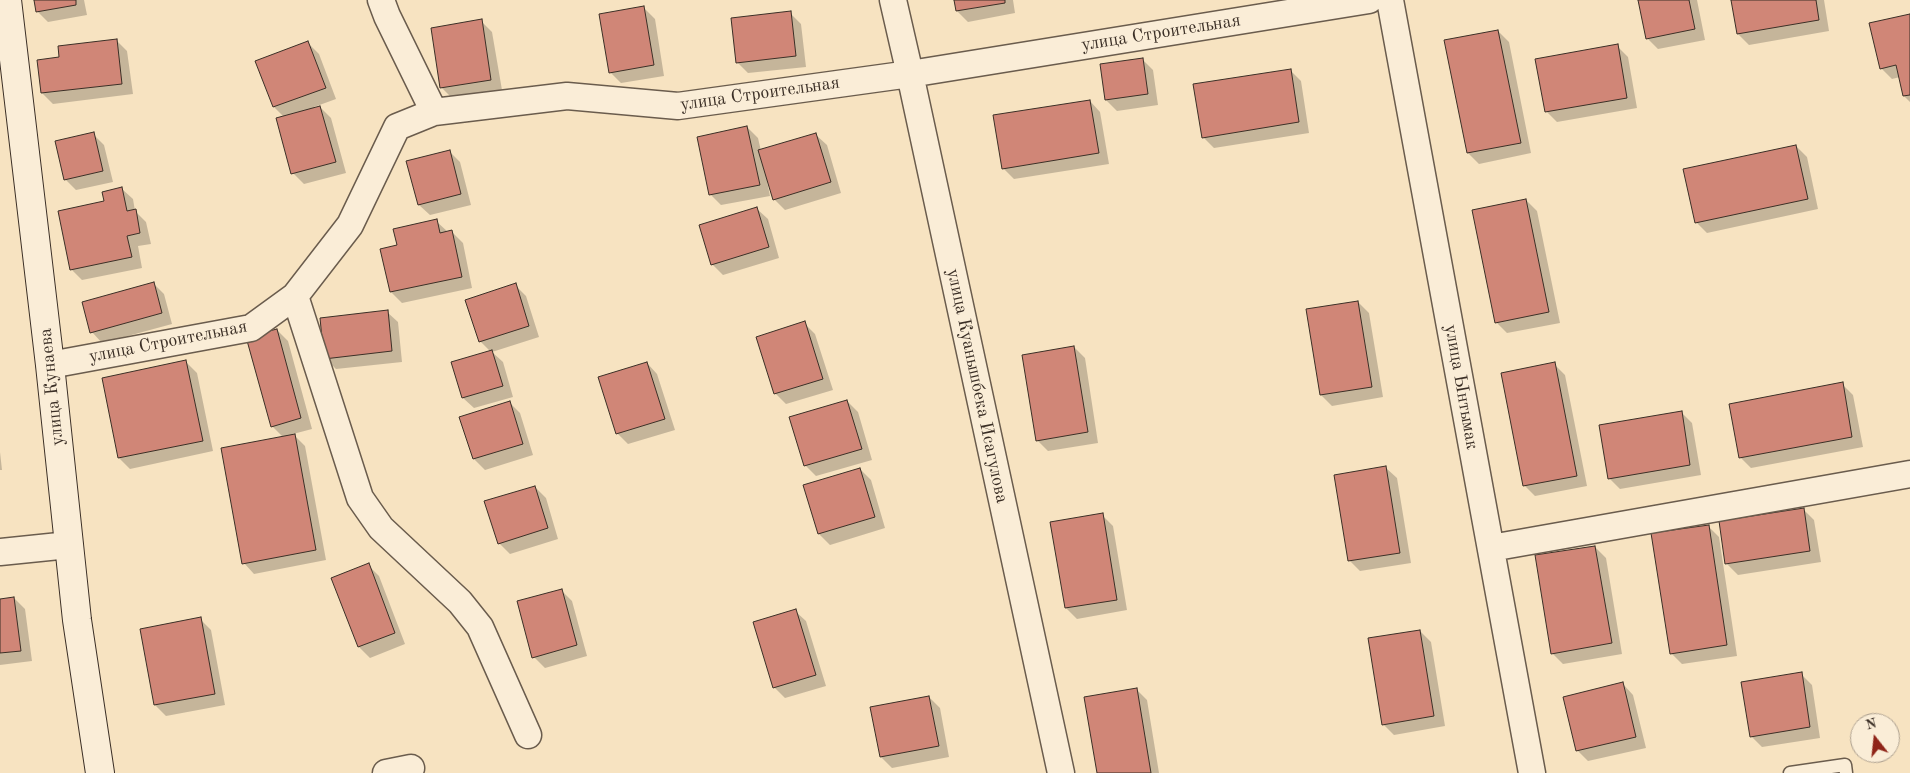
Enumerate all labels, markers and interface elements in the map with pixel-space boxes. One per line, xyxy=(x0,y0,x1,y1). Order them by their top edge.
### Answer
street label: улица Строительная xyxy=(1080,10,1242,56)
street label: улица Строительная xyxy=(679,72,841,116)
street label: улица Куанышбека Исагулова xyxy=(942,267,1012,505)
street label: улица Строительная xyxy=(87,316,249,368)
street label: улица Ынтымак xyxy=(1439,323,1483,451)
street label: улица Кунаева xyxy=(35,327,69,447)
north arrow xyxy=(1850,713,1900,763)
text: N xyxy=(1864,716,1878,733)

